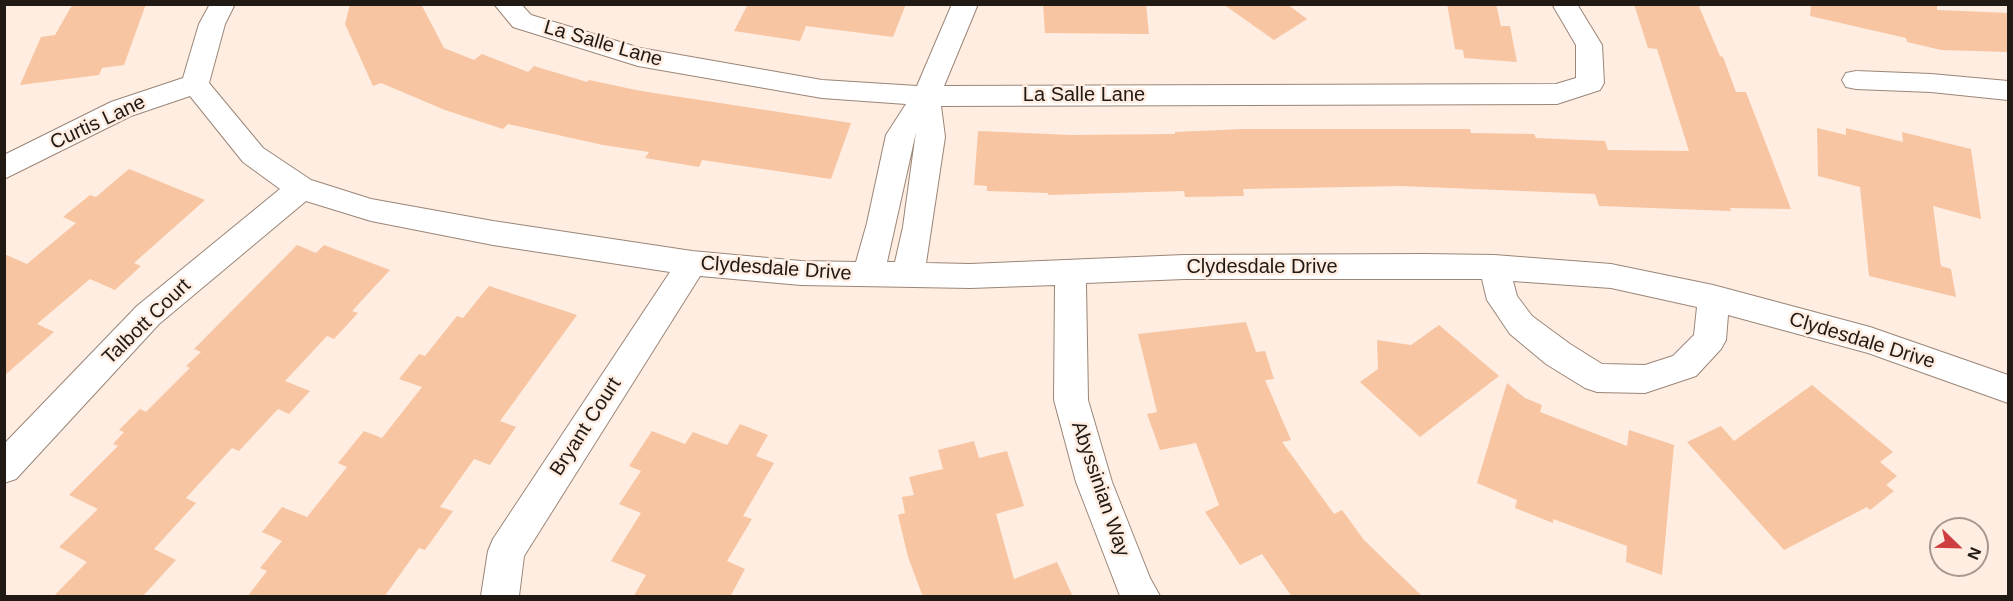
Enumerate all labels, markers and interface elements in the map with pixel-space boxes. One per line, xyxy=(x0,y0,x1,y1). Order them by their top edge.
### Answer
street label: La Salle Lane xyxy=(541,16,665,72)
street label: La Salle Lane xyxy=(1023,83,1145,107)
street label: Curtis Lane xyxy=(47,91,149,155)
street label: Clydesdale Drive xyxy=(700,252,852,286)
street label: Clydesdale Drive xyxy=(1186,255,1338,279)
street label: Talbott Court xyxy=(98,274,196,370)
street label: Clydesdale Drive xyxy=(1786,307,1938,375)
street label: Bryant Court xyxy=(545,373,627,481)
street label: Abyssinian Way xyxy=(1066,418,1134,560)
north arrow xyxy=(1929,517,1989,577)
text: N xyxy=(1964,545,1984,562)

